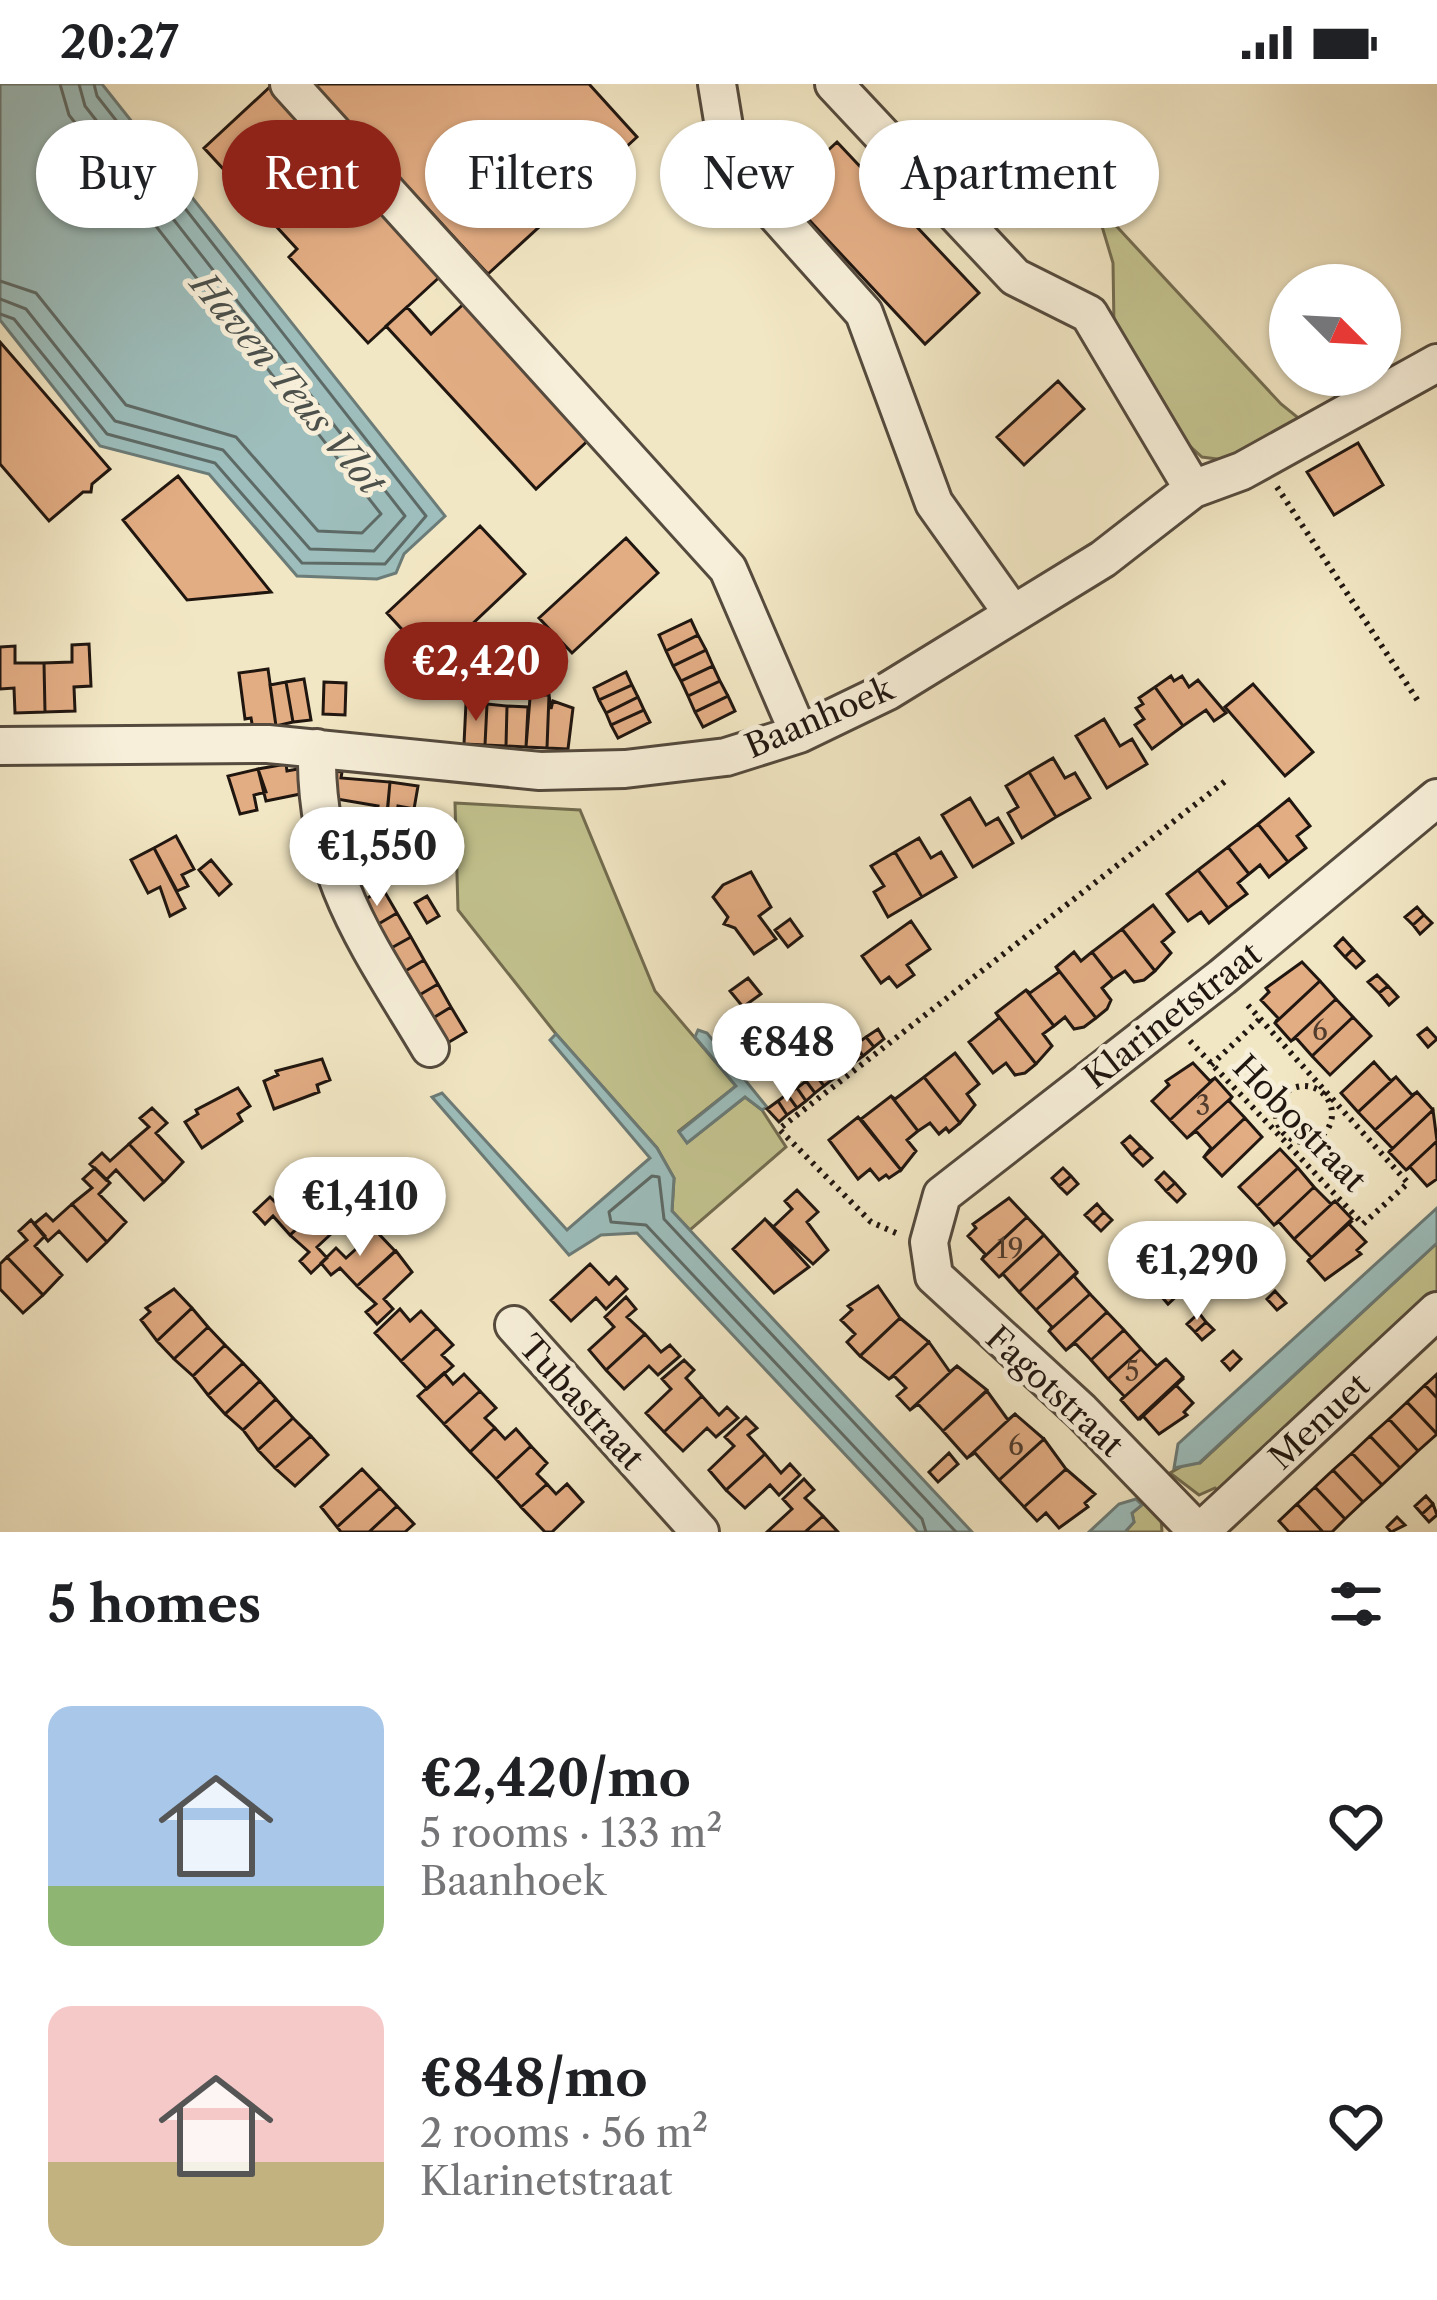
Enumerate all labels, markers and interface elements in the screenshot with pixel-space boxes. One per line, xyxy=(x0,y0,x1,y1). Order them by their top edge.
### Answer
text: 20:27 xyxy=(60,14,179,70)
chip: Buy xyxy=(36,120,198,228)
chip: Rent xyxy=(222,120,401,228)
chip: Filters xyxy=(425,120,636,228)
chip: New xyxy=(660,120,835,228)
chip: Apartment xyxy=(859,120,1159,228)
water label: Haven Teus Vlot xyxy=(180,260,395,505)
north arrow xyxy=(1269,264,1401,396)
map controls xyxy=(1269,264,1401,396)
pin: €2,420 xyxy=(378,622,574,724)
text: €2,420 xyxy=(411,637,541,685)
street label: Baanhoek xyxy=(739,667,901,767)
pin: €1,550 xyxy=(279,807,475,909)
text: €1,550 xyxy=(317,822,437,870)
street label: Klarinetstraat xyxy=(1075,933,1269,1097)
pin: €848 xyxy=(716,1003,858,1105)
house number: 6 xyxy=(1312,1014,1328,1047)
text: €848 xyxy=(739,1018,835,1066)
street label: Hobostraat xyxy=(1224,1047,1375,1200)
house number: 3 xyxy=(1196,1089,1210,1122)
pin: €1,410 xyxy=(262,1157,458,1259)
text: €1,410 xyxy=(301,1172,419,1220)
pin: €1,290 xyxy=(1099,1221,1295,1323)
house number: 19 xyxy=(996,1232,1024,1265)
text: €1,290 xyxy=(1135,1236,1259,1284)
street label: Fagotstraat xyxy=(977,1317,1132,1466)
street label: Tubastraat xyxy=(510,1326,653,1478)
house number: 5 xyxy=(1125,1355,1139,1388)
street label: Menuet xyxy=(1261,1364,1378,1478)
house number: 6 xyxy=(1008,1429,1024,1462)
icon: filters xyxy=(1323,1571,1389,1637)
text: 5 homes xyxy=(48,1573,261,1635)
text: €2,420/mo xyxy=(420,1747,691,1809)
icon: home xyxy=(144,1754,288,1898)
icon: heart xyxy=(1323,1793,1389,1859)
text: 5 rooms · 133 m² xyxy=(420,1809,722,1857)
text: Baanhoek xyxy=(420,1857,606,1905)
text: €848/mo xyxy=(420,2047,648,2109)
icon: home xyxy=(144,2054,288,2198)
icon: heart xyxy=(1323,2093,1389,2159)
text: 2 rooms · 56 m² xyxy=(420,2109,708,2157)
text: Klarinetstraat xyxy=(420,2157,673,2205)

